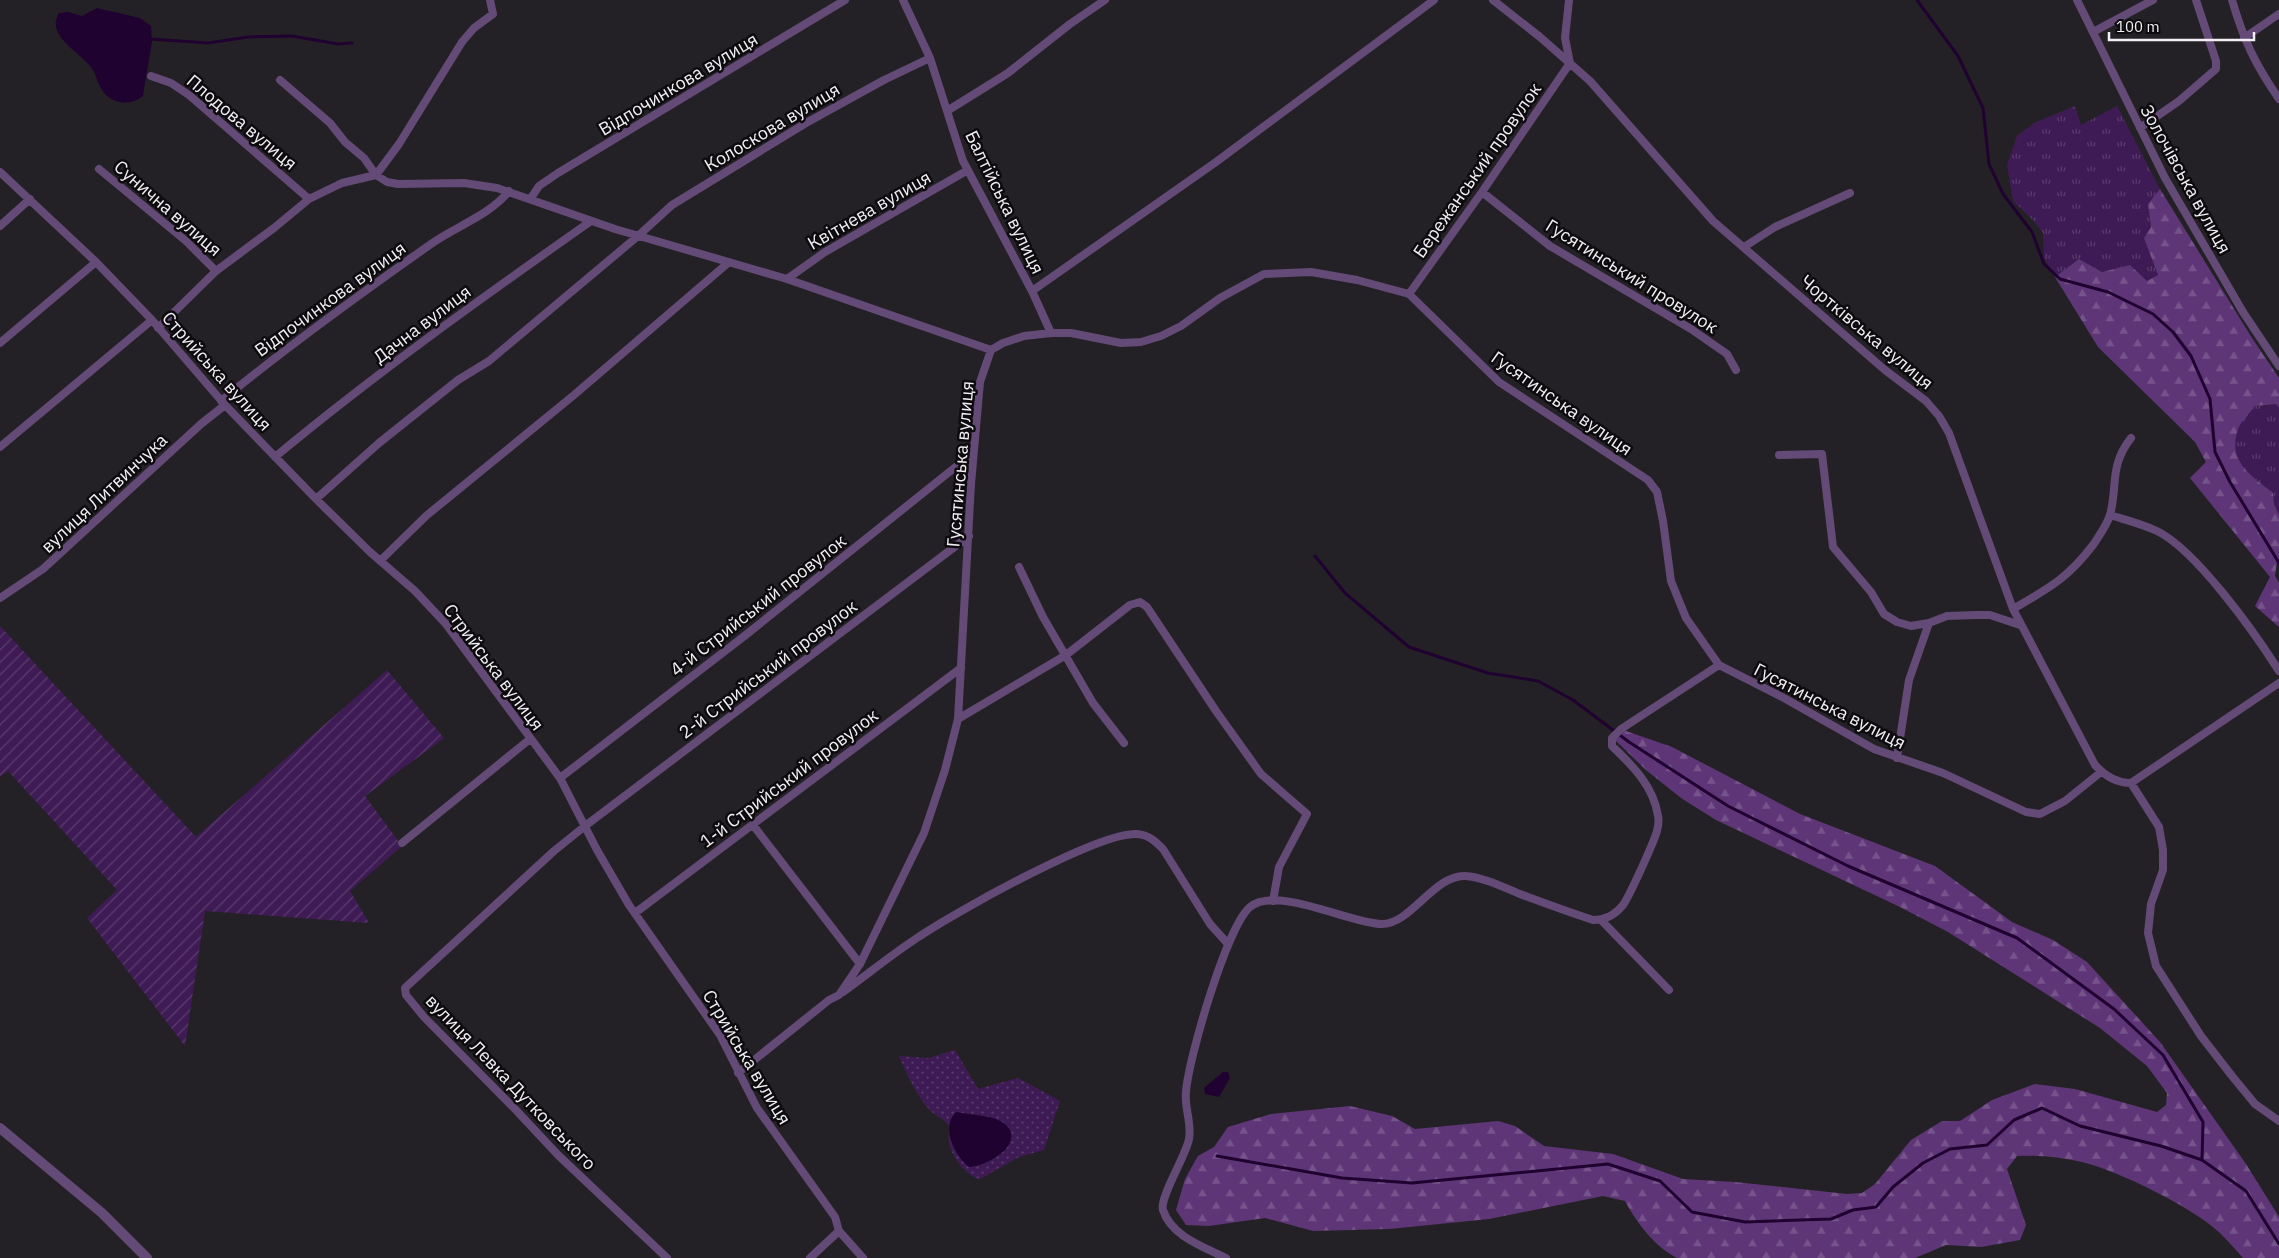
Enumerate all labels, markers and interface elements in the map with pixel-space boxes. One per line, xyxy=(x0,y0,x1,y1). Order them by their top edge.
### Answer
scale bar xyxy=(2109,10,2254,42)
text: 100 m xyxy=(2116,17,2160,36)
street label: Відпочинкова вулиця xyxy=(594,27,762,141)
street label: Плодова вулиця xyxy=(182,69,302,175)
street label: Колоскова вулиця xyxy=(700,77,844,177)
street label: Бережанський провулок xyxy=(1408,78,1546,262)
street label: Золочівська вулиця xyxy=(2135,100,2237,258)
street label: Балтійська вулиця xyxy=(960,127,1050,277)
street label: Сунична вулиця xyxy=(109,155,227,261)
street label: Квітнева вулиця xyxy=(803,165,935,255)
street label: Гусятинський провулок xyxy=(1542,214,1722,338)
street label: Відпочинкова вулиця xyxy=(250,236,410,362)
street label: Чортківська вулиця xyxy=(1796,270,1938,394)
street label: Дачна вулиця xyxy=(369,280,475,368)
street label: Стрийська вулиця xyxy=(157,306,277,436)
street label: Гусятинська вулиця xyxy=(1487,346,1637,460)
street label: Гусятинська вулиця xyxy=(941,380,979,548)
street label: вулиця Литвинчука xyxy=(36,428,172,558)
street label: 4-й Стрийський провулок xyxy=(665,529,851,681)
street label: 2-й Стрийський провулок xyxy=(674,594,862,744)
street label: Стрийська вулиця xyxy=(439,599,549,735)
street label: Гусятинська вулиця xyxy=(1750,658,1910,754)
street label: 1-й Стрийський провулок xyxy=(695,703,883,853)
street label: Стрийська вулиця xyxy=(698,985,796,1129)
street label: вулиця Левка Дутковського xyxy=(421,989,601,1175)

